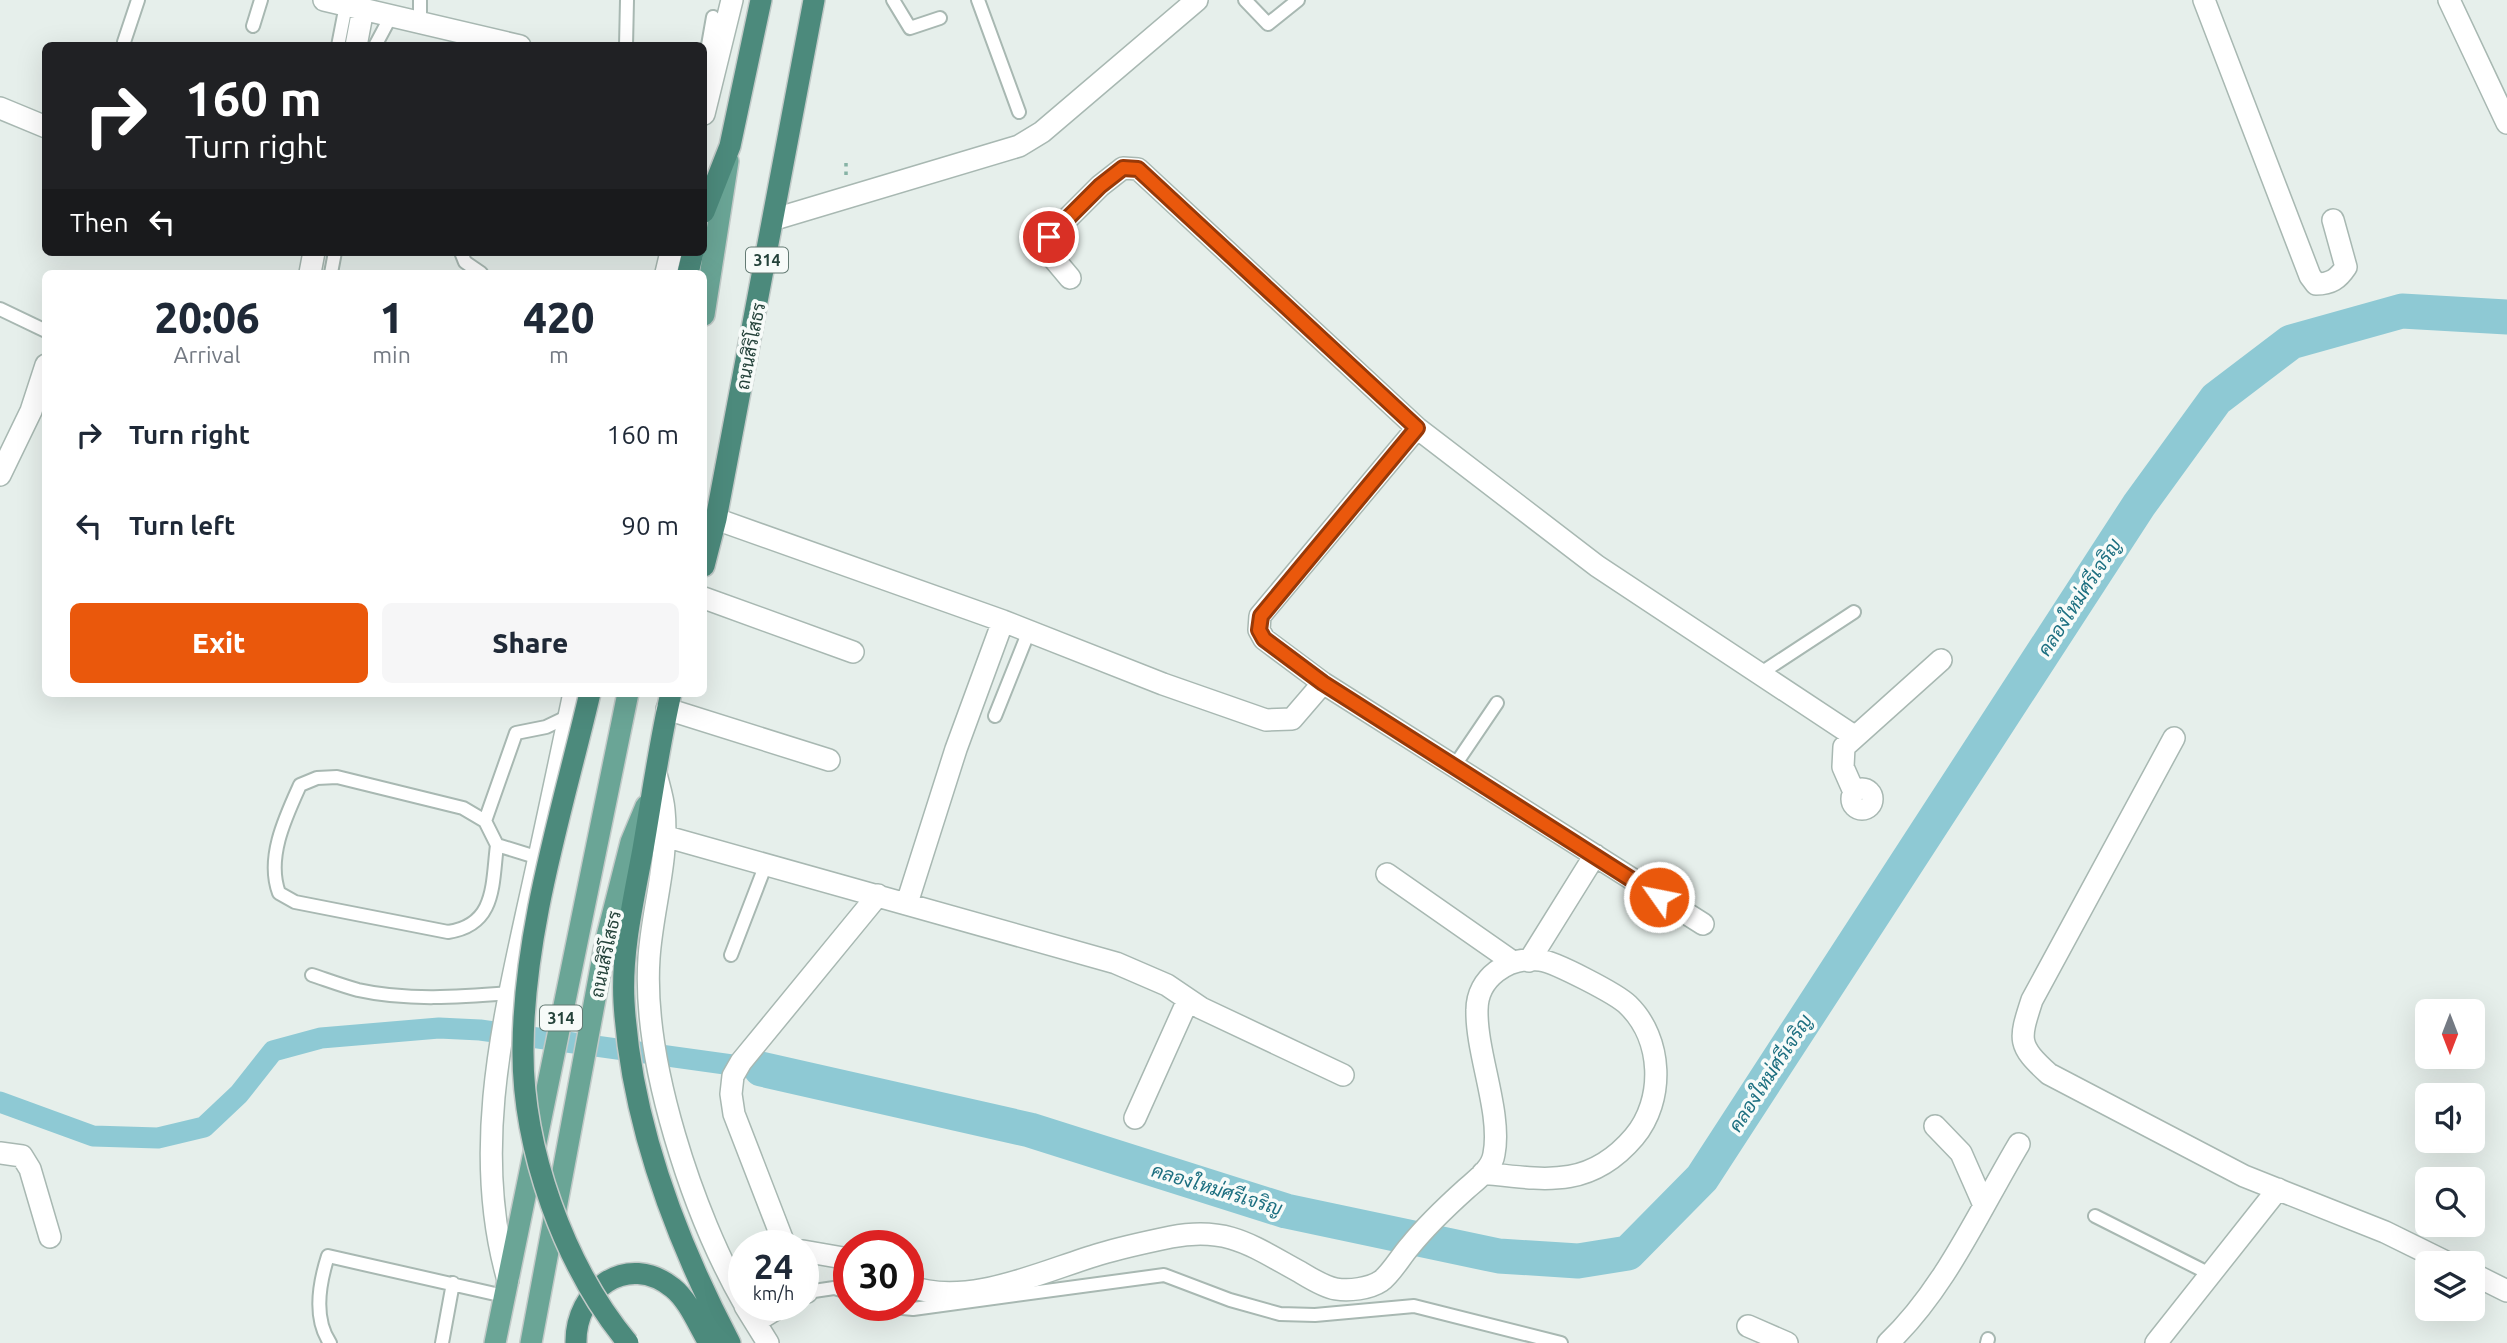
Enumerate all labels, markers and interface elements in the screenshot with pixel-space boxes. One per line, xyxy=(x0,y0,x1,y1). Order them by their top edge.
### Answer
icon: right xyxy=(70,70,161,161)
text: 160 m xyxy=(185,70,322,125)
text: Turn right xyxy=(185,128,327,164)
icon: left xyxy=(143,203,181,241)
pin xyxy=(1019,207,1079,267)
text: Then xyxy=(70,208,129,237)
icon: arrive xyxy=(1030,218,1068,256)
road number: 314 xyxy=(746,248,788,272)
text: 20:06 xyxy=(155,294,260,341)
text: 1 xyxy=(380,294,403,341)
text: 420 xyxy=(523,294,594,341)
street label: ถนนสิริโสธร xyxy=(730,300,768,391)
text: Arrival xyxy=(174,342,241,367)
text: min xyxy=(372,342,411,367)
text: m xyxy=(549,342,569,367)
icon: right xyxy=(70,416,108,454)
text: Turn right xyxy=(129,420,250,449)
text: 160 m xyxy=(607,420,679,449)
icon: left xyxy=(70,507,108,545)
text: Turn left xyxy=(129,511,235,540)
text: 90 m xyxy=(621,511,679,540)
water label: คลองใหม่ศรีเจริญ xyxy=(2032,533,2126,660)
button: Exit xyxy=(70,603,368,683)
button: Share xyxy=(382,603,679,683)
position arrow xyxy=(1622,860,1696,934)
street label: ถนนสิริโสธร xyxy=(584,908,624,999)
north arrow xyxy=(2415,999,2485,1069)
map controls xyxy=(2415,999,2485,1321)
road number: 314 xyxy=(540,1006,582,1030)
water label: คลองใหม่ศรีเจริญ xyxy=(1723,1009,1817,1136)
button: sound xyxy=(2415,1083,2485,1153)
water label: คลองใหม่ศรีเจริญ xyxy=(1149,1158,1285,1220)
button: search xyxy=(2415,1167,2485,1237)
speed limit sign: 30 xyxy=(833,1230,924,1321)
text: 24 xyxy=(754,1246,793,1286)
button: layers xyxy=(2415,1251,2485,1321)
text: km/h xyxy=(753,1283,794,1303)

